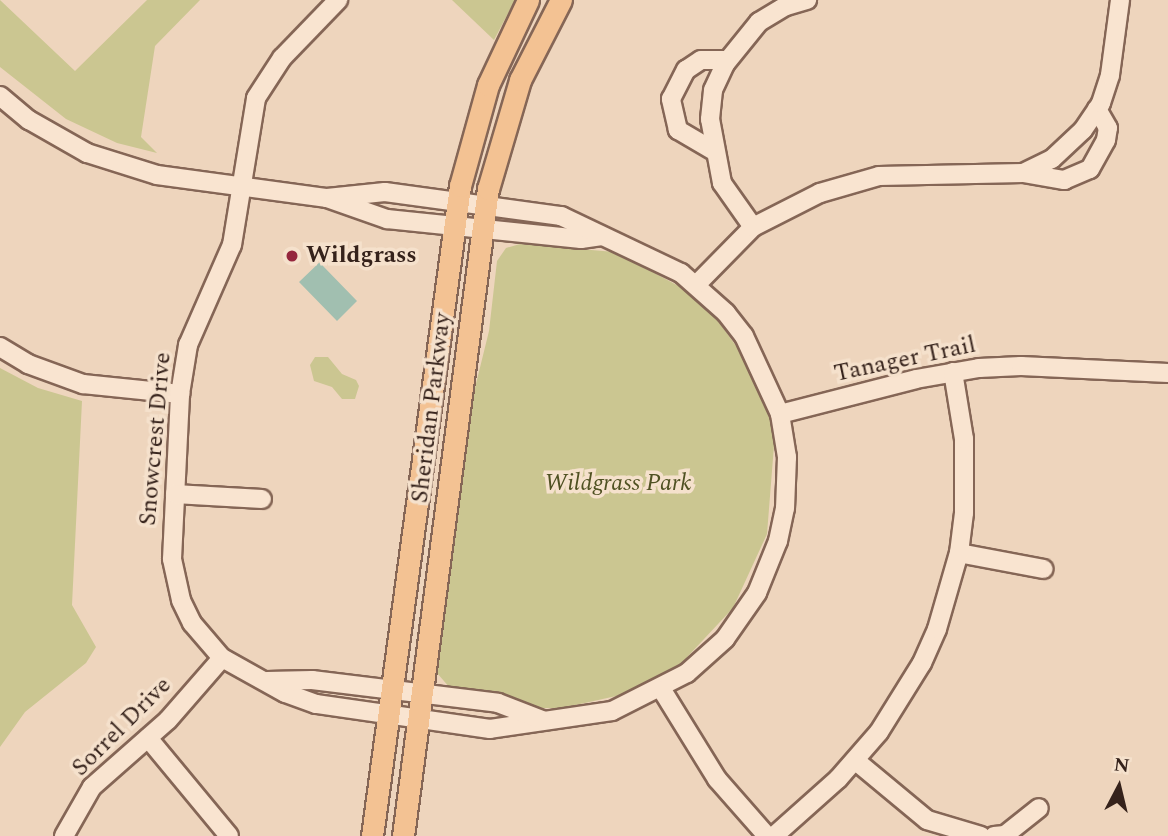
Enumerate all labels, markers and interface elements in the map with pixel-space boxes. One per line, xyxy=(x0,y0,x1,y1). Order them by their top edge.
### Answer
place label: Wildgrass xyxy=(306,242,417,270)
marker: Wildgrass xyxy=(284,248,300,264)
street label: Sheridan Parkway xyxy=(406,311,458,505)
street label: Tanager Trail xyxy=(832,331,978,389)
street label: Snowcrest Drive xyxy=(134,351,178,527)
park label: Wildgrass Park xyxy=(544,470,692,498)
street label: Sorrel Drive xyxy=(66,671,178,783)
text: N xyxy=(1112,750,1131,781)
north arrow xyxy=(1084,752,1154,822)

